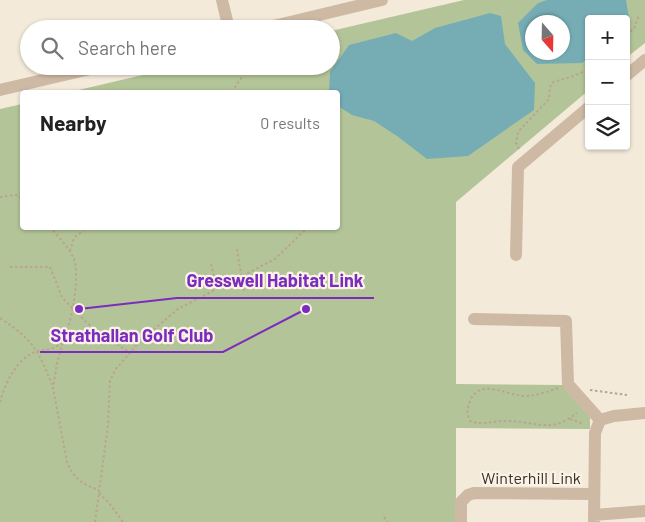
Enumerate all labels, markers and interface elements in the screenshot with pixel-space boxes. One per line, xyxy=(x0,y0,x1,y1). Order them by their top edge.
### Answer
north arrow xyxy=(525,15,570,60)
map controls xyxy=(585,15,630,150)
button: + xyxy=(585,15,630,60)
search box xyxy=(20,20,340,75)
icon: search xyxy=(38,34,66,62)
text: Search here xyxy=(78,36,177,59)
button: − xyxy=(585,60,630,105)
button: layers xyxy=(585,105,630,150)
text: Nearby xyxy=(40,110,106,135)
text: 0 results xyxy=(260,113,320,132)
callout: Gresswell Habitat Link xyxy=(177,265,374,298)
text: Gresswell Habitat Link xyxy=(187,269,364,291)
callout: Strathallan Golf Club xyxy=(40,319,223,352)
text: Strathallan Golf Club xyxy=(51,324,213,346)
street label: Winterhill Link xyxy=(481,468,581,487)

